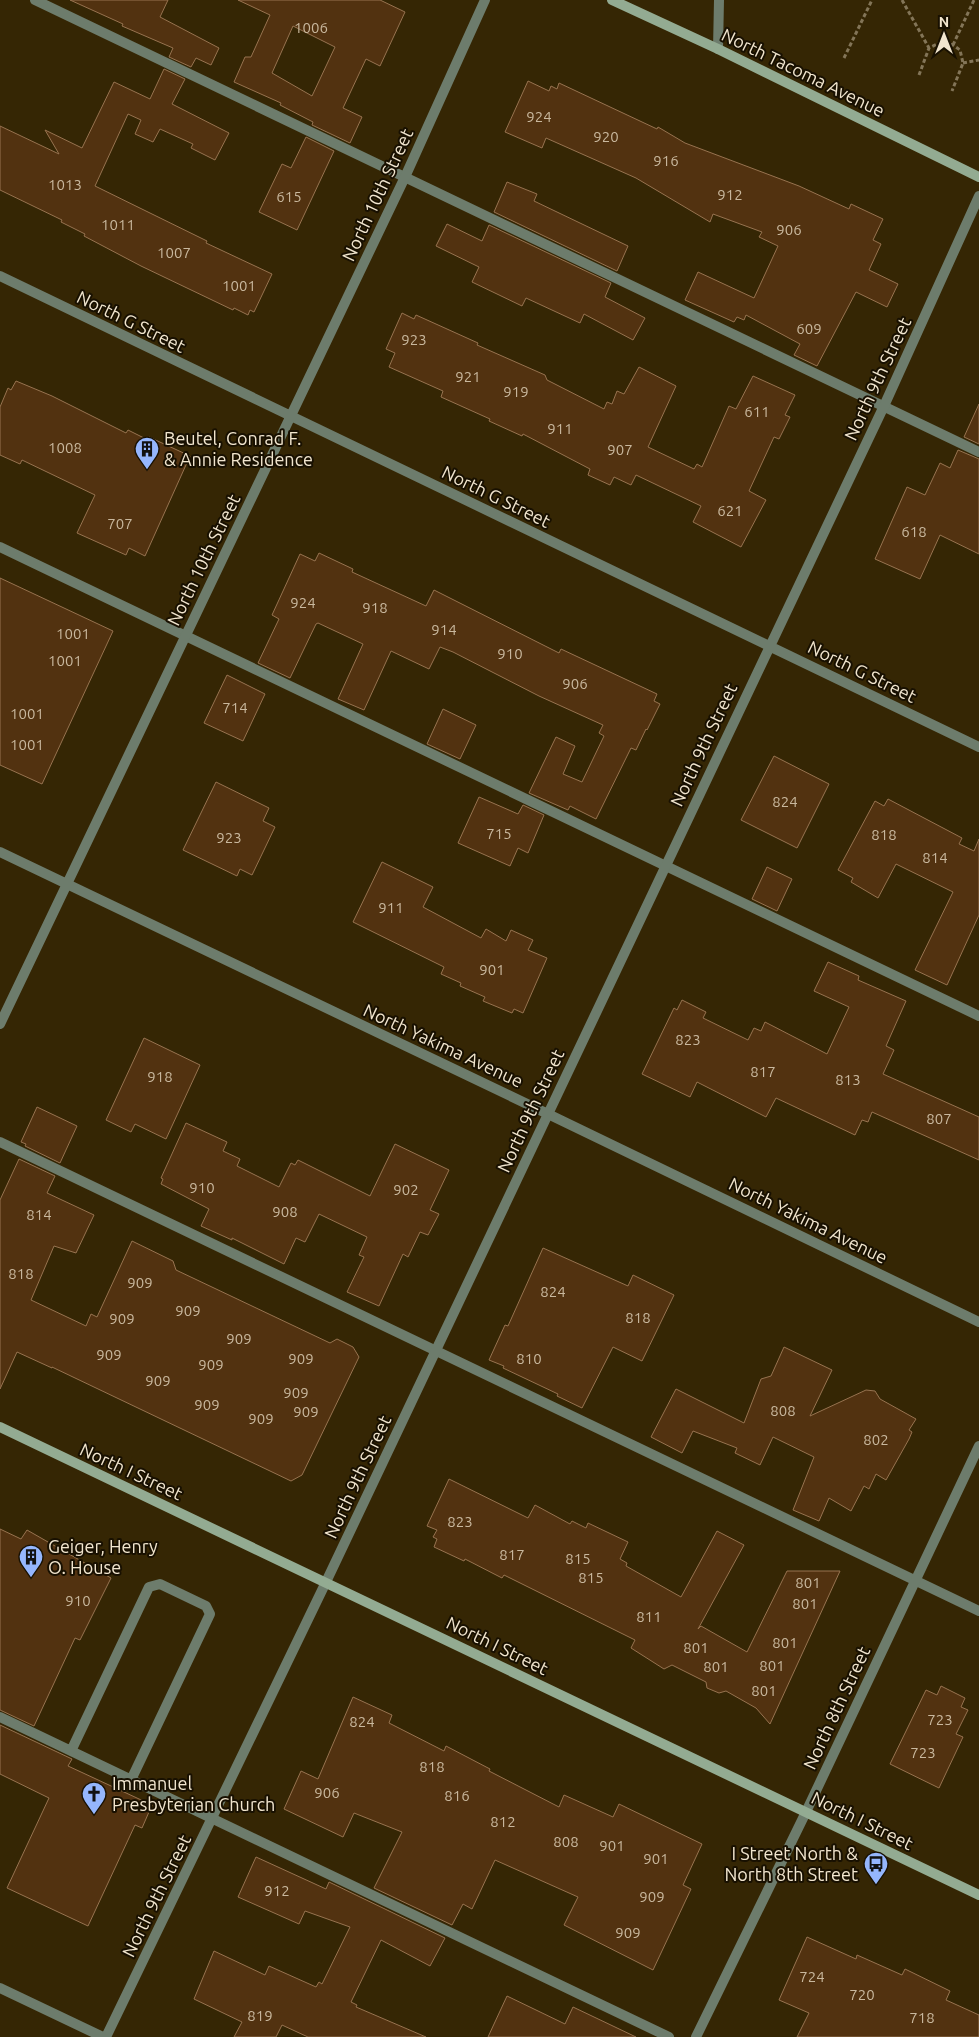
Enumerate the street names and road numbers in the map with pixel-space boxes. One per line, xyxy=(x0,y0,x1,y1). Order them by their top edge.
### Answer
street label: North Tacoma Avenue xyxy=(719,24,888,120)
street label: North 10th Street xyxy=(338,125,417,264)
street label: North G Street xyxy=(74,286,189,356)
street label: North 9th Street xyxy=(840,314,914,443)
street label: North G Street xyxy=(439,461,554,531)
street label: North 10th Street xyxy=(163,491,244,629)
street label: North G Street xyxy=(805,636,920,706)
street label: North 9th Street xyxy=(666,680,740,809)
street label: North Yakima Avenue xyxy=(360,999,526,1091)
street label: North 9th Street xyxy=(493,1046,567,1175)
street label: North Yakima Avenue xyxy=(726,1173,891,1267)
street label: North 9th Street xyxy=(320,1412,394,1541)
street label: North I Street xyxy=(77,1439,186,1504)
street label: North I Street xyxy=(443,1612,552,1678)
street label: North 8th Street xyxy=(799,1643,873,1772)
street label: North I Street xyxy=(808,1787,917,1853)
street label: North 9th Street xyxy=(118,1831,194,1960)

